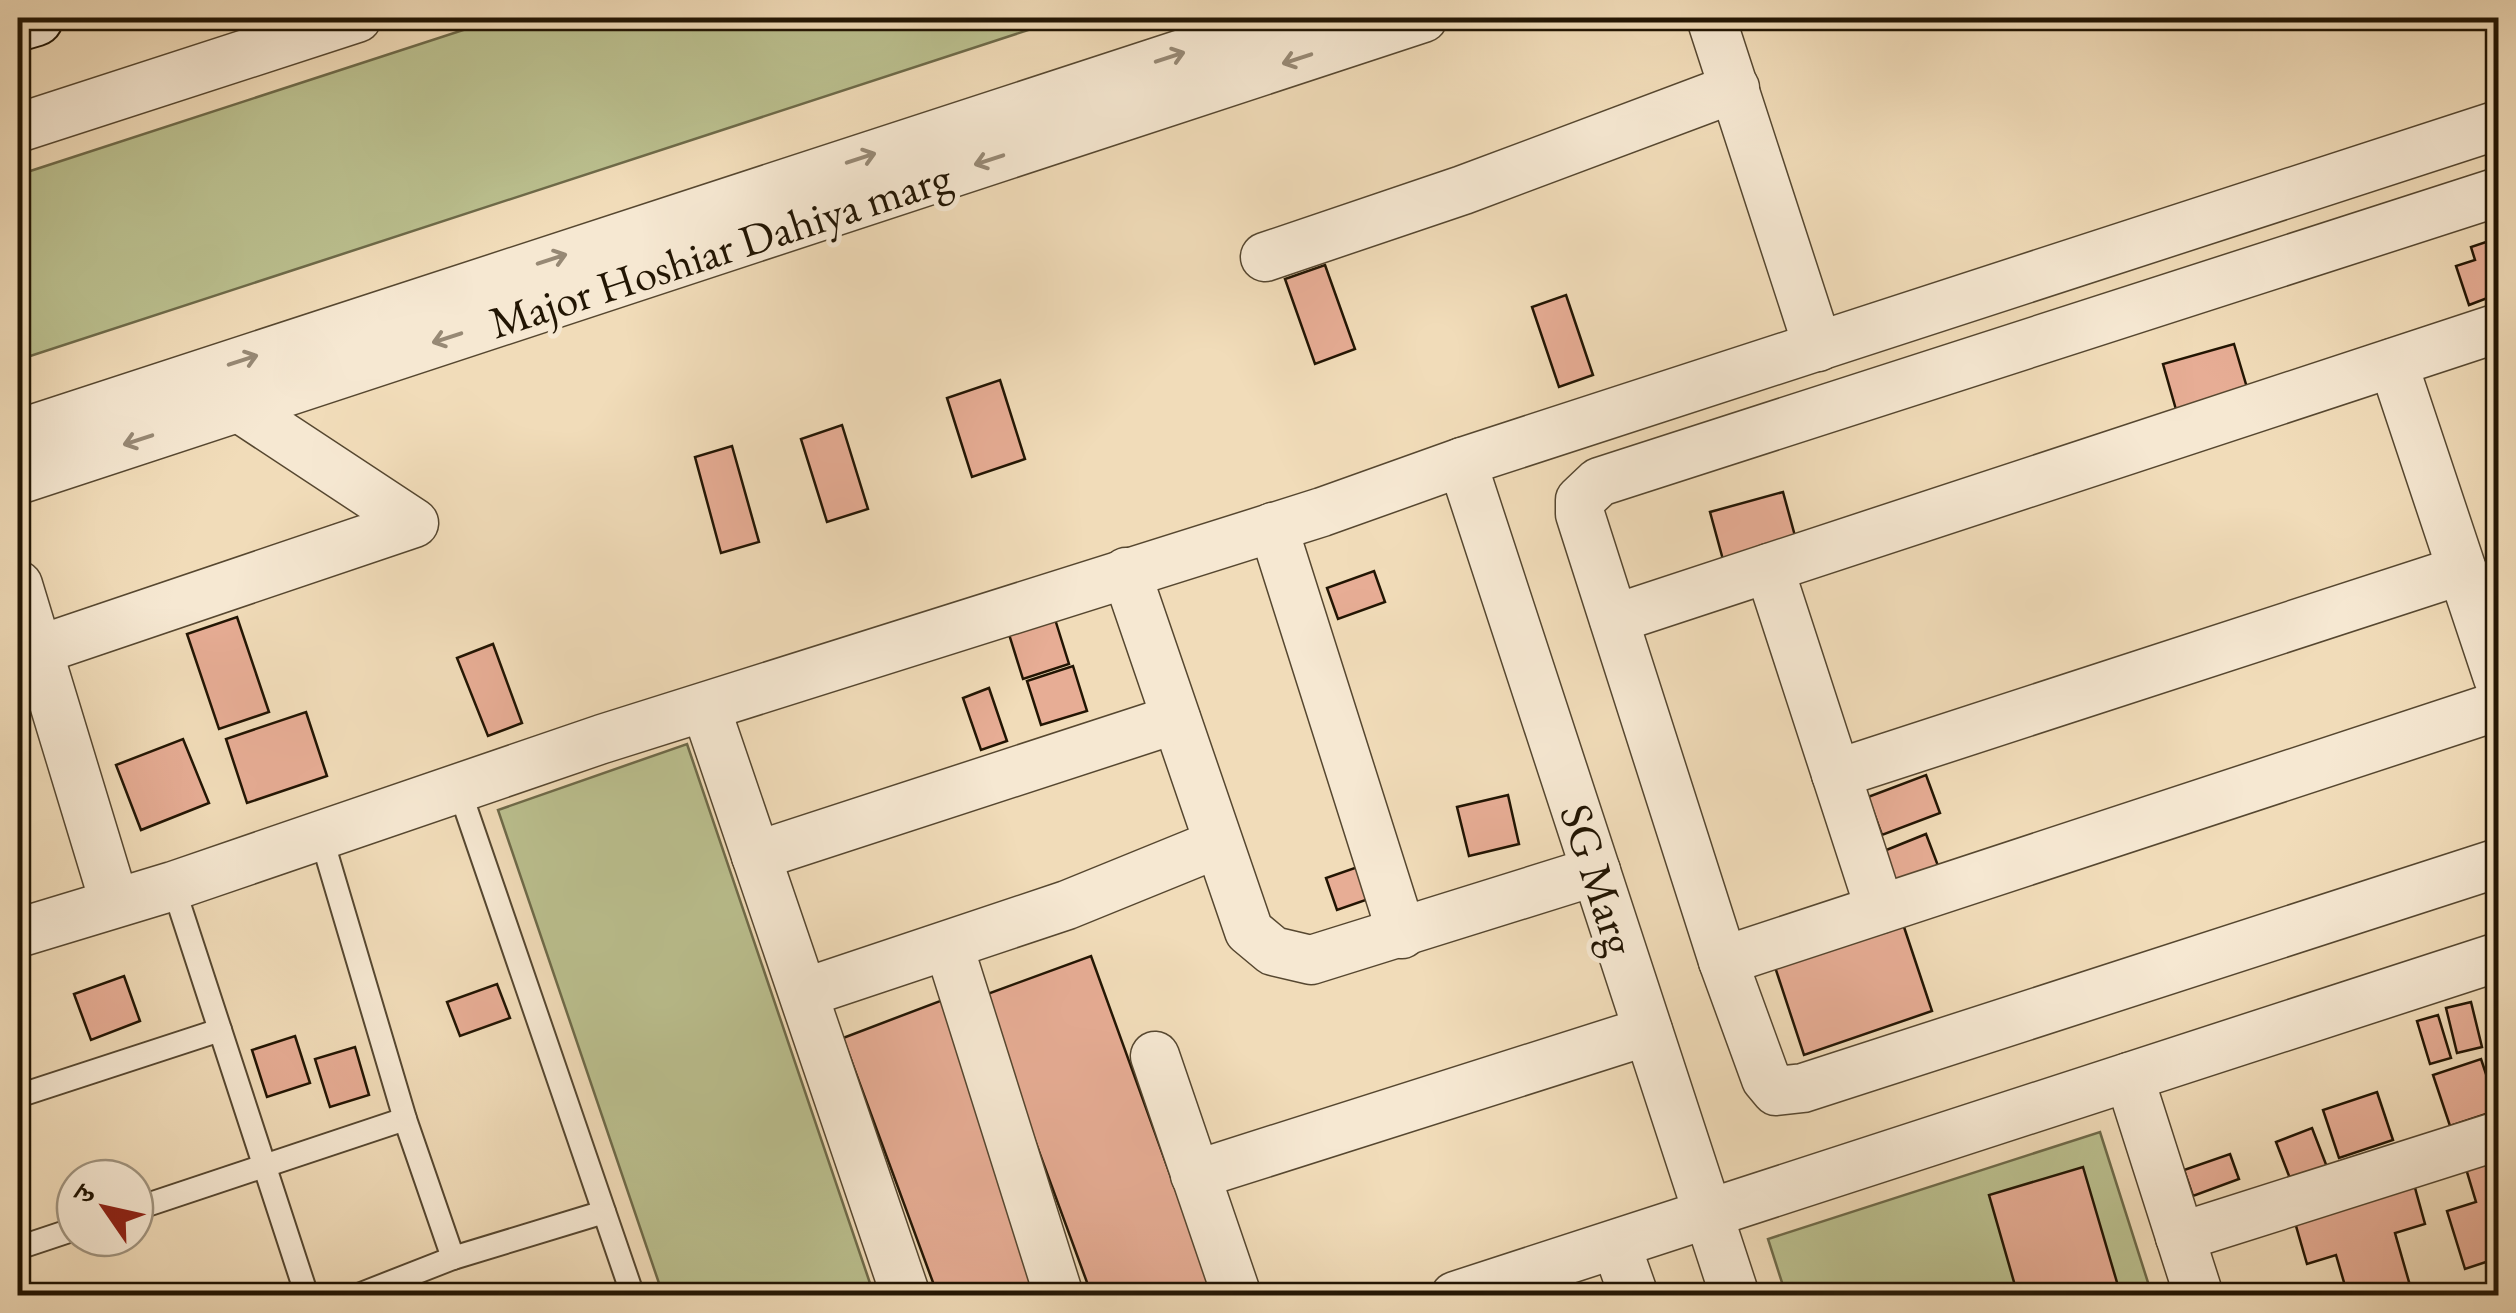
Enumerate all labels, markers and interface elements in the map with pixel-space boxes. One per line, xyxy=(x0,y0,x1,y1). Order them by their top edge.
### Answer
one-way arrow xyxy=(1154,47,1185,65)
one-way arrow xyxy=(1282,51,1314,69)
street label: Major Hoshiar Dahiya marg xyxy=(481,147,959,351)
one-way arrow xyxy=(845,148,876,166)
one-way arrow xyxy=(973,153,1005,171)
one-way arrow xyxy=(536,249,567,267)
one-way arrow xyxy=(432,331,464,349)
one-way arrow xyxy=(227,350,259,368)
one-way arrow xyxy=(123,432,155,450)
street label: SG Marg xyxy=(1547,796,1651,962)
north arrow xyxy=(55,1158,155,1258)
text: उ xyxy=(64,1177,104,1212)

